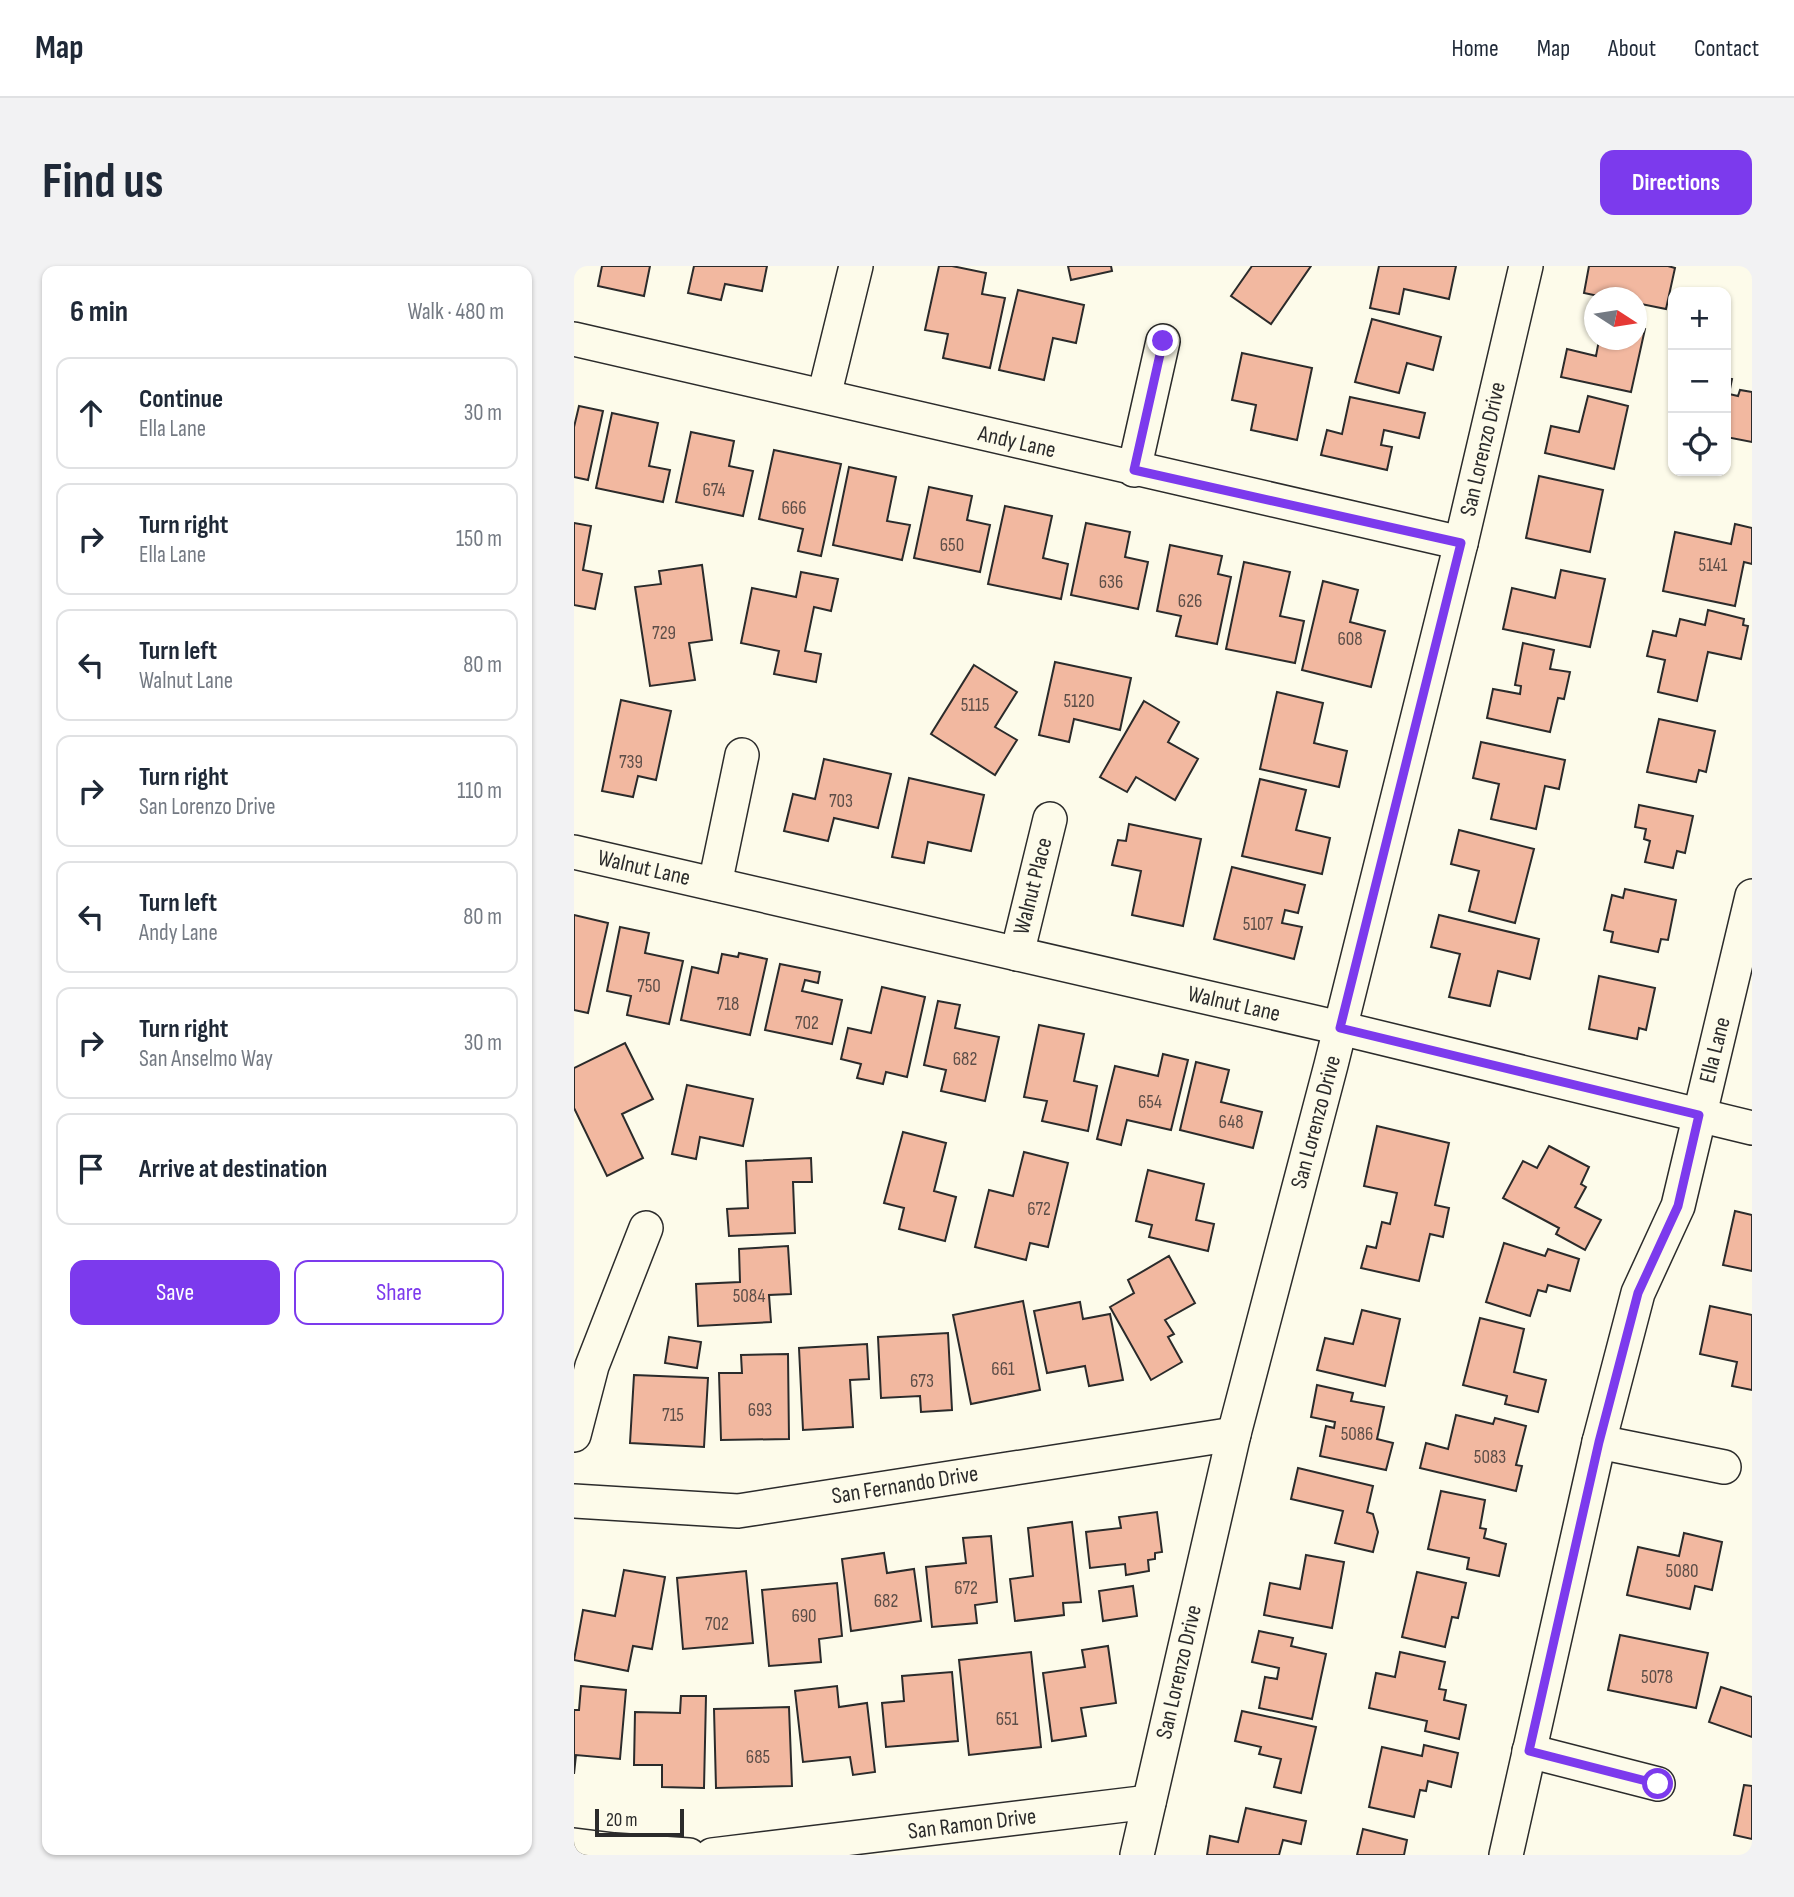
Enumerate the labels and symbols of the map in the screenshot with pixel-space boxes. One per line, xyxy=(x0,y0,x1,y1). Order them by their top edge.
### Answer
north arrow xyxy=(1584,287,1647,350)
route end xyxy=(1147,325,1178,356)
street label: San Lorenzo Drive xyxy=(1454,379,1512,519)
street label: Andy Lane xyxy=(975,419,1058,464)
house number: 674 xyxy=(703,479,725,502)
house number: 666 xyxy=(782,497,806,520)
house number: 650 xyxy=(940,534,964,557)
house number: 5141 xyxy=(1699,554,1728,577)
house number: 636 xyxy=(1099,571,1123,594)
house number: 626 xyxy=(1178,590,1202,613)
house number: 729 xyxy=(652,622,676,645)
house number: 608 xyxy=(1337,628,1363,651)
house number: 5120 xyxy=(1064,690,1094,713)
house number: 5115 xyxy=(961,694,989,717)
house number: 739 xyxy=(619,751,643,774)
house number: 703 xyxy=(829,790,853,813)
street label: Walnut Place xyxy=(1007,835,1059,937)
street label: Walnut Lane xyxy=(595,844,693,892)
house number: 5107 xyxy=(1243,913,1274,936)
house number: 750 xyxy=(637,975,661,998)
street label: Walnut Lane xyxy=(1185,980,1283,1028)
house number: 718 xyxy=(717,993,739,1016)
house number: 702 xyxy=(795,1012,819,1035)
street label: Ella Lane xyxy=(1693,1014,1737,1086)
house number: 682 xyxy=(953,1048,977,1071)
street label: San Lorenzo Drive xyxy=(1285,1052,1347,1192)
house number: 654 xyxy=(1138,1091,1162,1114)
house number: 648 xyxy=(1219,1111,1243,1134)
house number: 672 xyxy=(1027,1198,1051,1221)
house number: 5084 xyxy=(733,1285,765,1308)
house number: 661 xyxy=(991,1358,1015,1381)
house number: 673 xyxy=(910,1370,934,1393)
house number: 693 xyxy=(748,1399,772,1422)
house number: 715 xyxy=(662,1404,684,1427)
house number: 5086 xyxy=(1341,1423,1373,1446)
house number: 5083 xyxy=(1474,1446,1506,1469)
street label: San Fernando Drive xyxy=(830,1460,980,1510)
house number: 5080 xyxy=(1666,1560,1698,1583)
house number: 672 xyxy=(954,1577,978,1600)
house number: 682 xyxy=(874,1590,898,1613)
street label: San Lorenzo Drive xyxy=(1150,1602,1208,1742)
house number: 690 xyxy=(791,1605,817,1628)
house number: 702 xyxy=(705,1613,729,1636)
house number: 5078 xyxy=(1641,1666,1673,1689)
house number: 651 xyxy=(996,1708,1019,1731)
house number: 685 xyxy=(746,1746,770,1769)
route start xyxy=(1642,1768,1673,1799)
street label: San Ramon Drive xyxy=(906,1802,1038,1846)
scale bar xyxy=(595,1806,684,1838)

